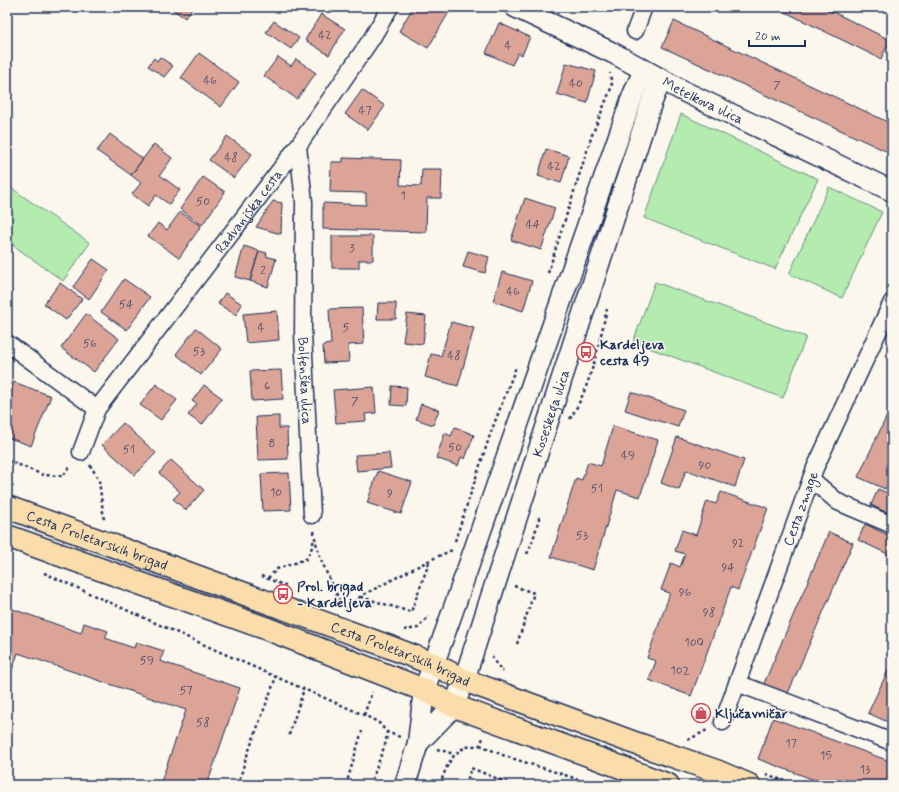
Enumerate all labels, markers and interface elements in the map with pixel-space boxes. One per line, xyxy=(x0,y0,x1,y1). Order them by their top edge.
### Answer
scale bar xyxy=(749,22,805,48)
house number: 42 xyxy=(318,28,332,44)
text: 20 m xyxy=(755,29,781,45)
house number: 4 xyxy=(505,38,512,54)
house number: 46 xyxy=(203,73,217,89)
street label: Metelkova ulica xyxy=(659,73,746,129)
house number: 40 xyxy=(569,76,583,92)
house number: 7 xyxy=(773,78,781,94)
house number: 47 xyxy=(358,103,372,119)
house number: 48 xyxy=(224,150,238,166)
house number: 42 xyxy=(547,159,561,175)
street label: Radvanjska cesta xyxy=(211,166,287,257)
house number: 1 xyxy=(400,188,406,204)
house number: 50 xyxy=(196,194,210,210)
house number: 44 xyxy=(526,217,540,233)
house number: 3 xyxy=(349,241,355,257)
house number: 2 xyxy=(260,263,266,279)
house number: 46 xyxy=(506,284,520,300)
house number: 54 xyxy=(119,297,133,313)
house number: 4 xyxy=(258,320,265,336)
house number: 5 xyxy=(342,320,350,336)
house number: 56 xyxy=(83,336,97,352)
street label: Bolfenška ulica xyxy=(293,336,315,425)
place label: Kardeljeva cesta 49 xyxy=(600,336,665,370)
bus stop icon: Kardeljeva cesta 49 xyxy=(575,341,597,363)
house number: 53 xyxy=(193,344,205,360)
house number: 48 xyxy=(447,348,461,364)
street label: Koseskega ulica xyxy=(529,367,574,460)
house number: 6 xyxy=(264,378,270,394)
house number: 7 xyxy=(351,394,359,410)
house number: 8 xyxy=(269,436,275,452)
house number: 50 xyxy=(448,440,462,456)
house number: 51 xyxy=(123,442,135,458)
house number: 49 xyxy=(621,448,635,464)
house number: 90 xyxy=(699,458,712,474)
street label: Cesta zmage xyxy=(779,469,823,549)
house number: 51 xyxy=(591,481,603,497)
house number: 10 xyxy=(270,485,282,501)
house number: 9 xyxy=(387,486,393,502)
street label: Cesta Proletarskih brigad xyxy=(24,507,170,575)
house number: 53 xyxy=(576,528,588,544)
house number: 92 xyxy=(732,536,744,552)
house number: 94 xyxy=(721,560,735,576)
place label: Prol. brigad - Kardeljeva xyxy=(297,578,372,613)
bus stop icon: Prol. brigad - Kardeljeva xyxy=(272,583,294,605)
house number: 96 xyxy=(679,585,692,601)
house number: 98 xyxy=(703,605,715,621)
street label: Cesta Proletarskih brigad xyxy=(328,618,472,691)
house number: 100 xyxy=(684,635,704,651)
house number: 59 xyxy=(140,653,154,669)
house number: 102 xyxy=(670,663,690,679)
house number: 57 xyxy=(179,683,193,699)
shop icon: Ključavničar xyxy=(690,702,712,724)
place label: Ključavničar xyxy=(715,705,788,724)
house number: 58 xyxy=(196,715,210,731)
house number: 17 xyxy=(785,736,797,752)
house number: 15 xyxy=(820,748,832,764)
house number: 13 xyxy=(860,762,870,778)

